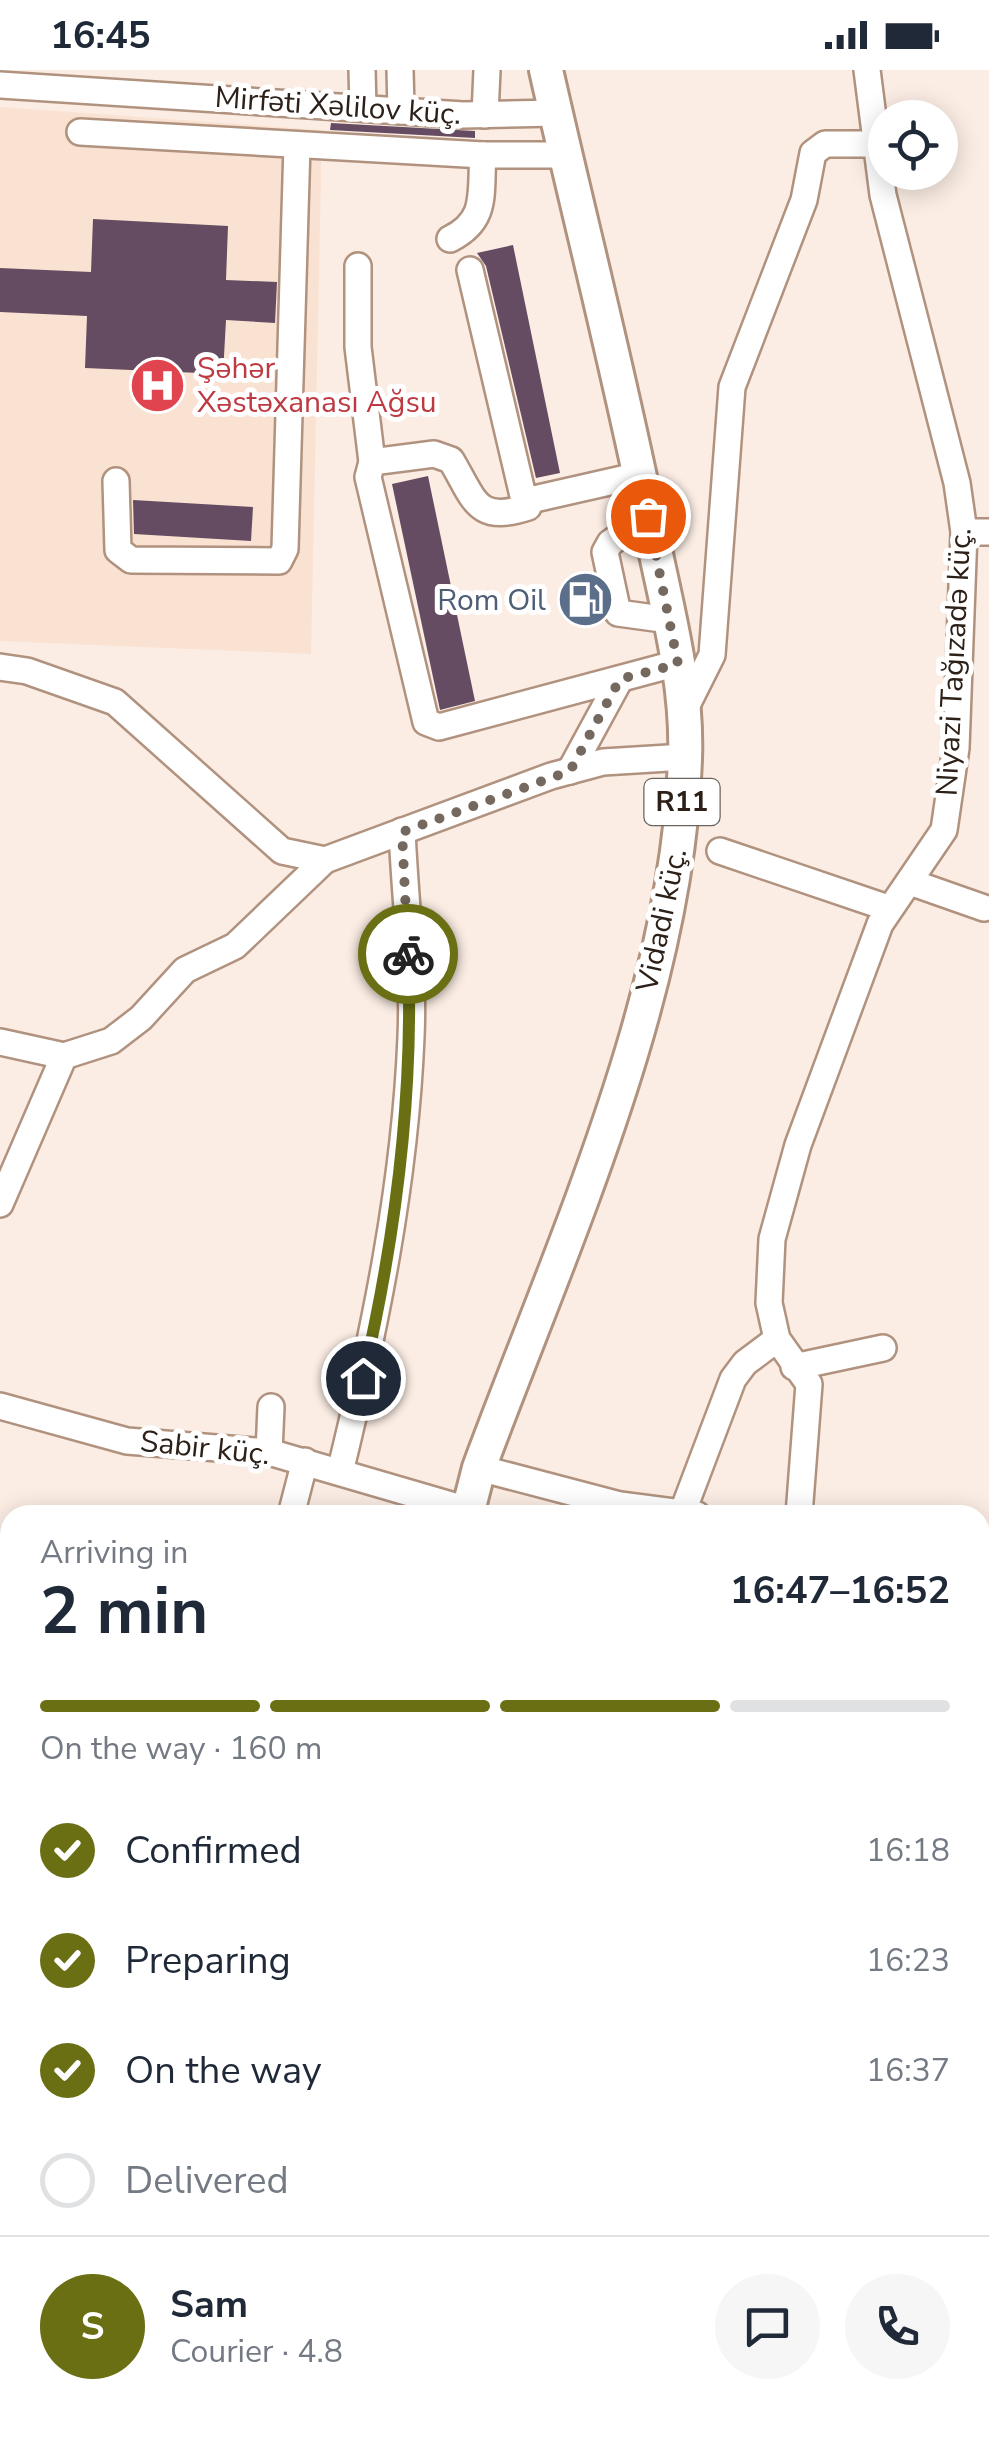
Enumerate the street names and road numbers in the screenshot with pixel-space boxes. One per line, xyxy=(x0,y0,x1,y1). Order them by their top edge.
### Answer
street label: Mirfəti Xəlilov küç. xyxy=(213,77,463,135)
street label: Niyazi Tağızadə küç. xyxy=(926,527,982,797)
road number: R11 xyxy=(644,779,720,825)
street label: Vidadi küç. xyxy=(627,844,697,997)
street label: Sabir küç. xyxy=(138,1421,272,1475)

